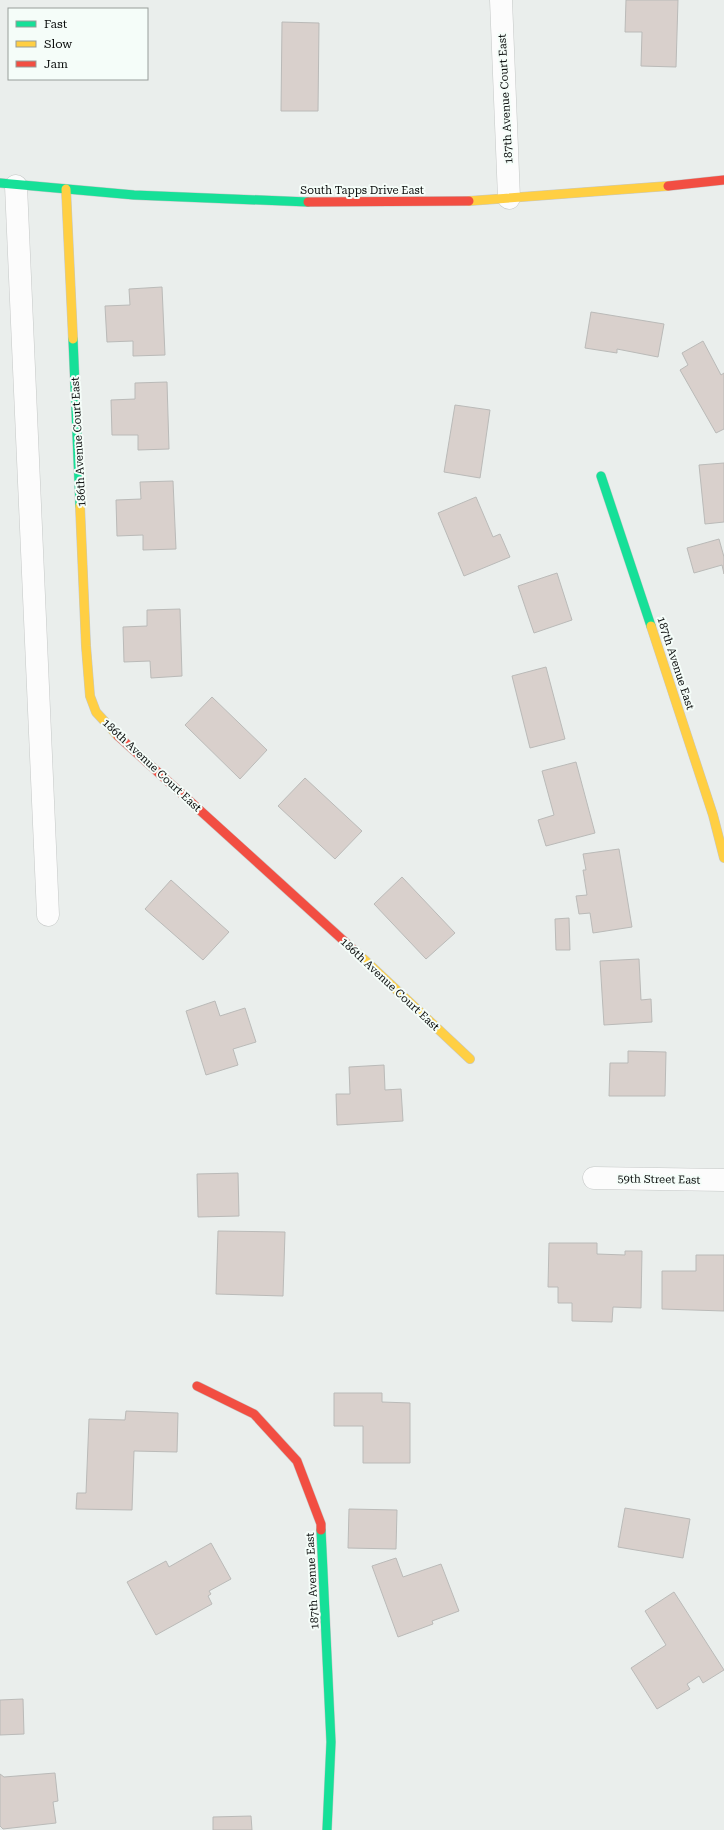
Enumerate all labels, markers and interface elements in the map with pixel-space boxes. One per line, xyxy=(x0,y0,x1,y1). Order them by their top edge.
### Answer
legend xyxy=(8,8,148,80)
text: Fast xyxy=(44,17,68,31)
street label: 187th Avenue Court East xyxy=(496,34,515,164)
text: Slow xyxy=(44,37,72,51)
text: Jam xyxy=(44,57,68,71)
street label: South Tapps Drive East xyxy=(300,184,424,197)
street label: 186th Avenue Court East xyxy=(69,377,88,507)
street label: 187th Avenue East xyxy=(654,615,697,711)
street label: 186th Avenue Court East xyxy=(100,716,204,815)
street label: 186th Avenue Court East xyxy=(338,935,442,1034)
street label: 59th Street East xyxy=(617,1172,701,1187)
street label: 187th Avenue East xyxy=(303,1532,322,1630)

